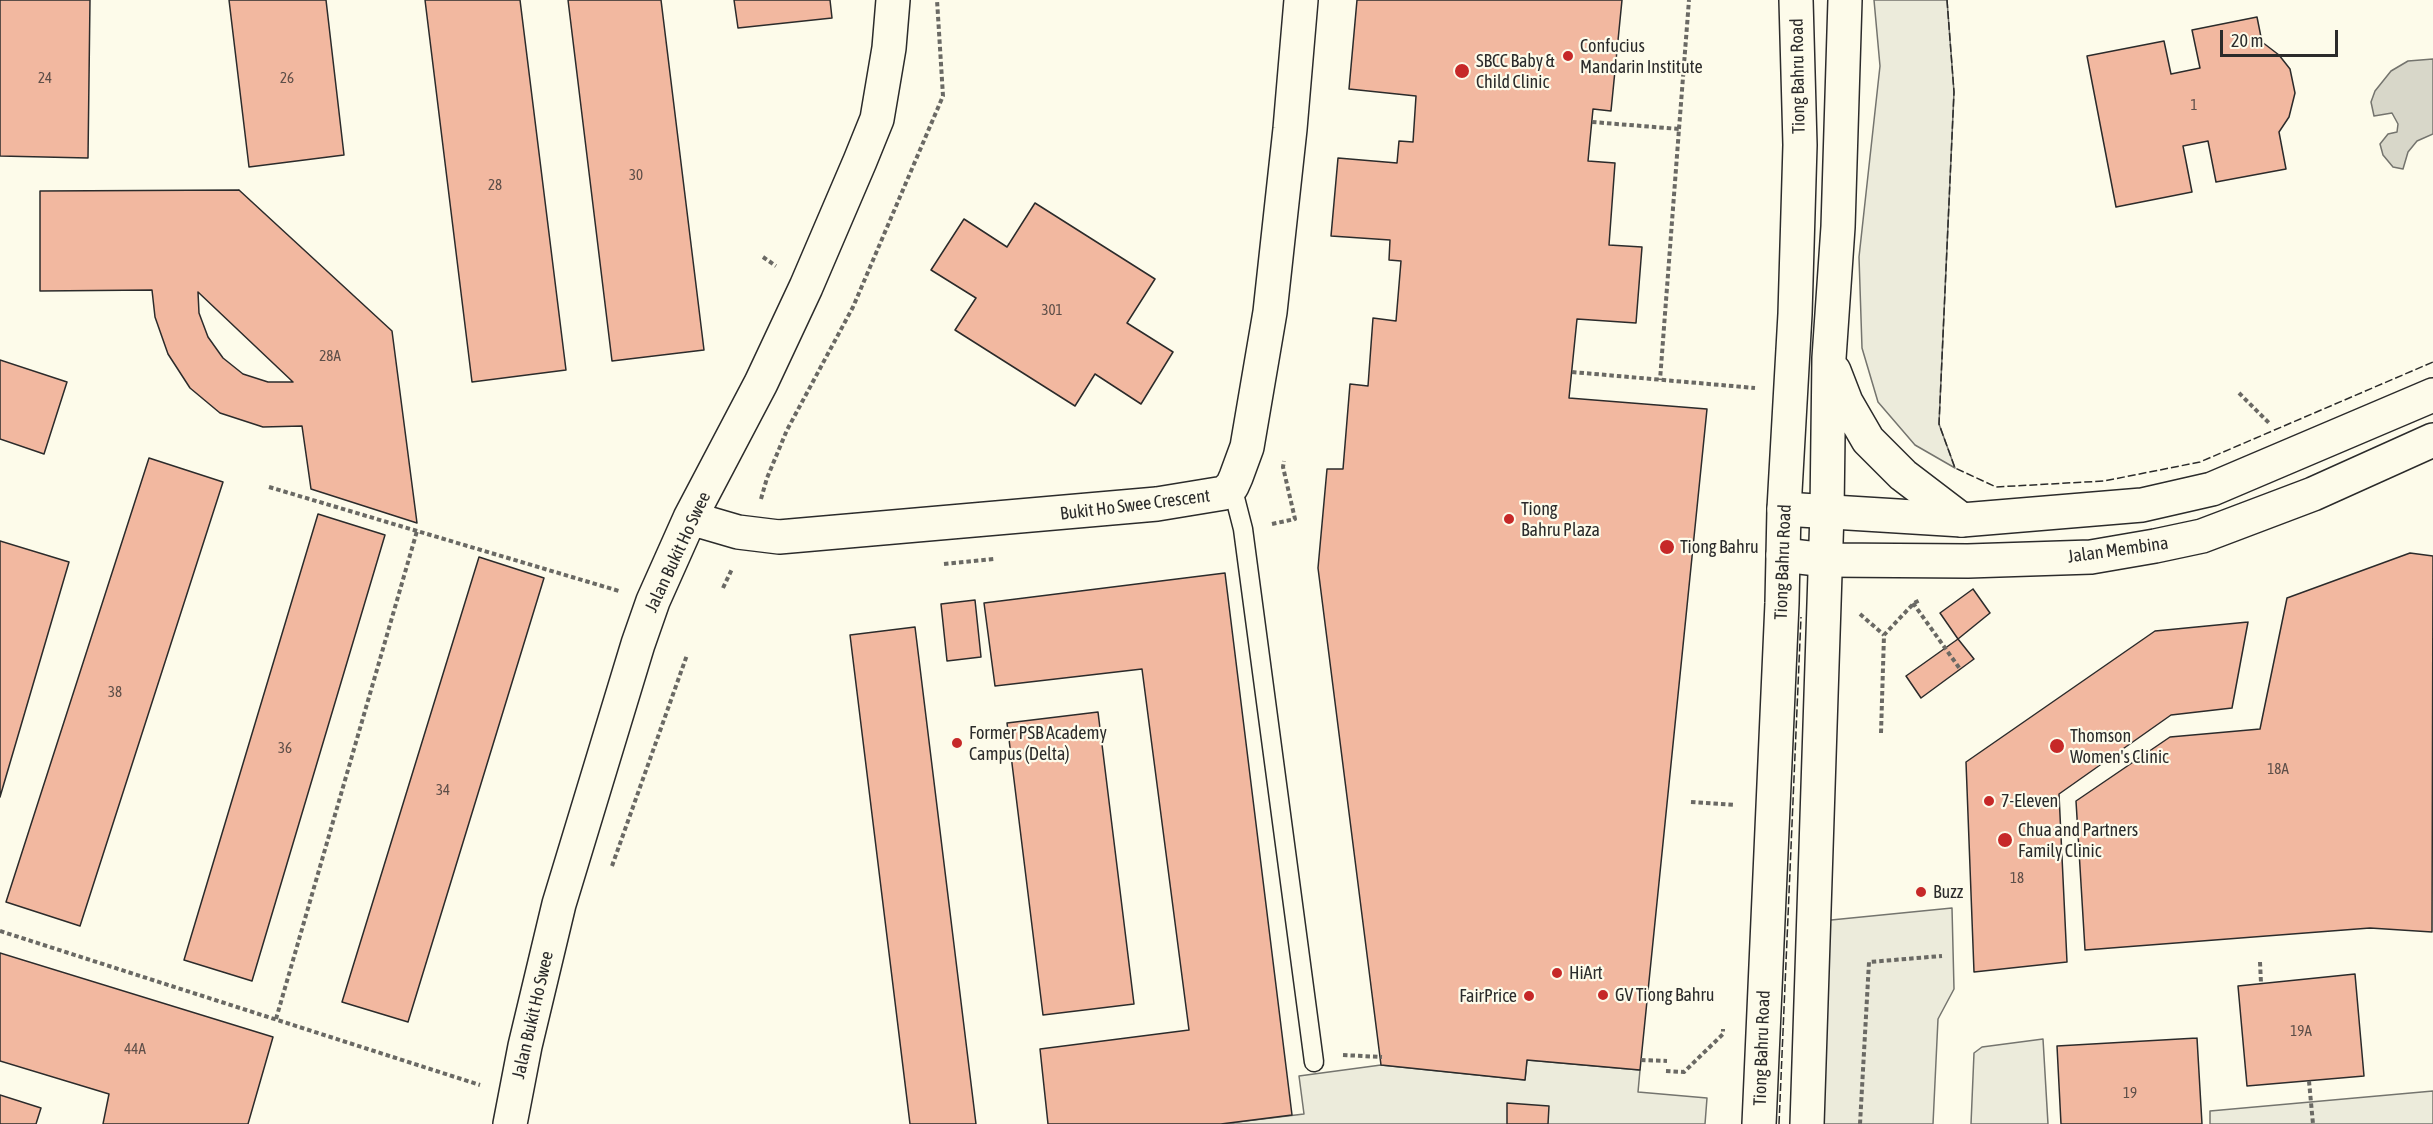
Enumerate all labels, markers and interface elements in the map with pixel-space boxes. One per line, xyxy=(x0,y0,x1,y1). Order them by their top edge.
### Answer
street label: Tiong Bahru Road xyxy=(1786,18,1810,134)
scale bar xyxy=(2223,18,2342,56)
text: 20 m xyxy=(2231,30,2263,51)
place label: Confucius Mandarin Institute xyxy=(1580,35,1703,78)
marker: Confucius Mandarin Institute xyxy=(1561,49,1575,63)
place label: SBCC Baby & Child Clinic xyxy=(1476,50,1555,92)
marker: SBCC Baby & Child Clinic xyxy=(1453,62,1471,80)
house number: 24 xyxy=(38,69,52,87)
house number: 26 xyxy=(280,69,294,87)
house number: 1 xyxy=(2190,96,2198,114)
house number: 30 xyxy=(629,166,643,184)
house number: 28 xyxy=(488,176,502,194)
house number: 301 xyxy=(1041,301,1063,319)
house number: 28A xyxy=(319,347,341,365)
street label: Bukit Ho Swee Crescent xyxy=(1059,485,1211,525)
street label: Jalan Bukit Ho Swee xyxy=(641,488,715,616)
place label: Tiong Bahru Plaza xyxy=(1521,498,1600,540)
street label: Tiong Bahru Road xyxy=(1770,504,1796,620)
marker: Tiong Bahru Plaza xyxy=(1502,512,1516,526)
street label: Jalan Membina xyxy=(2066,532,2170,568)
place label: Tiong Bahru xyxy=(1680,536,1759,558)
marker: Tiong Bahru xyxy=(1658,538,1676,556)
house number: 38 xyxy=(108,683,122,701)
place label: Former PSB Academy Campus (Delta) xyxy=(969,722,1107,764)
place label: Thomson Women's Clinic xyxy=(2070,725,2169,768)
marker: Former PSB Academy Campus (Delta) xyxy=(950,736,964,750)
marker: Thomson Women's Clinic xyxy=(2048,737,2066,755)
house number: 36 xyxy=(278,739,292,757)
house number: 18A xyxy=(2267,760,2289,778)
house number: 34 xyxy=(436,781,450,799)
place label: 7-Eleven xyxy=(2001,790,2058,812)
marker: 7-Eleven xyxy=(1982,794,1996,808)
place label: Chua and Partners Family Clinic xyxy=(2018,819,2138,862)
marker: Chua and Partners Family Clinic xyxy=(1996,831,2014,849)
house number: 18 xyxy=(2010,869,2024,887)
place label: Buzz xyxy=(1933,881,1963,903)
marker: Buzz xyxy=(1914,885,1928,899)
street label: Jalan Bukit Ho Swee xyxy=(508,949,558,1081)
place label: HiArt xyxy=(1569,962,1603,984)
marker: HiArt xyxy=(1550,966,1564,980)
place label: GV Tiong Bahru xyxy=(1615,984,1715,1006)
place label: FairPrice xyxy=(1459,985,1517,1007)
marker: GV Tiong Bahru xyxy=(1596,988,1610,1002)
marker: FairPrice xyxy=(1522,989,1536,1003)
street label: Tiong Bahru Road xyxy=(1749,990,1775,1106)
house number: 19A xyxy=(2290,1022,2312,1040)
house number: 44A xyxy=(124,1040,146,1058)
house number: 19 xyxy=(2123,1084,2137,1102)

